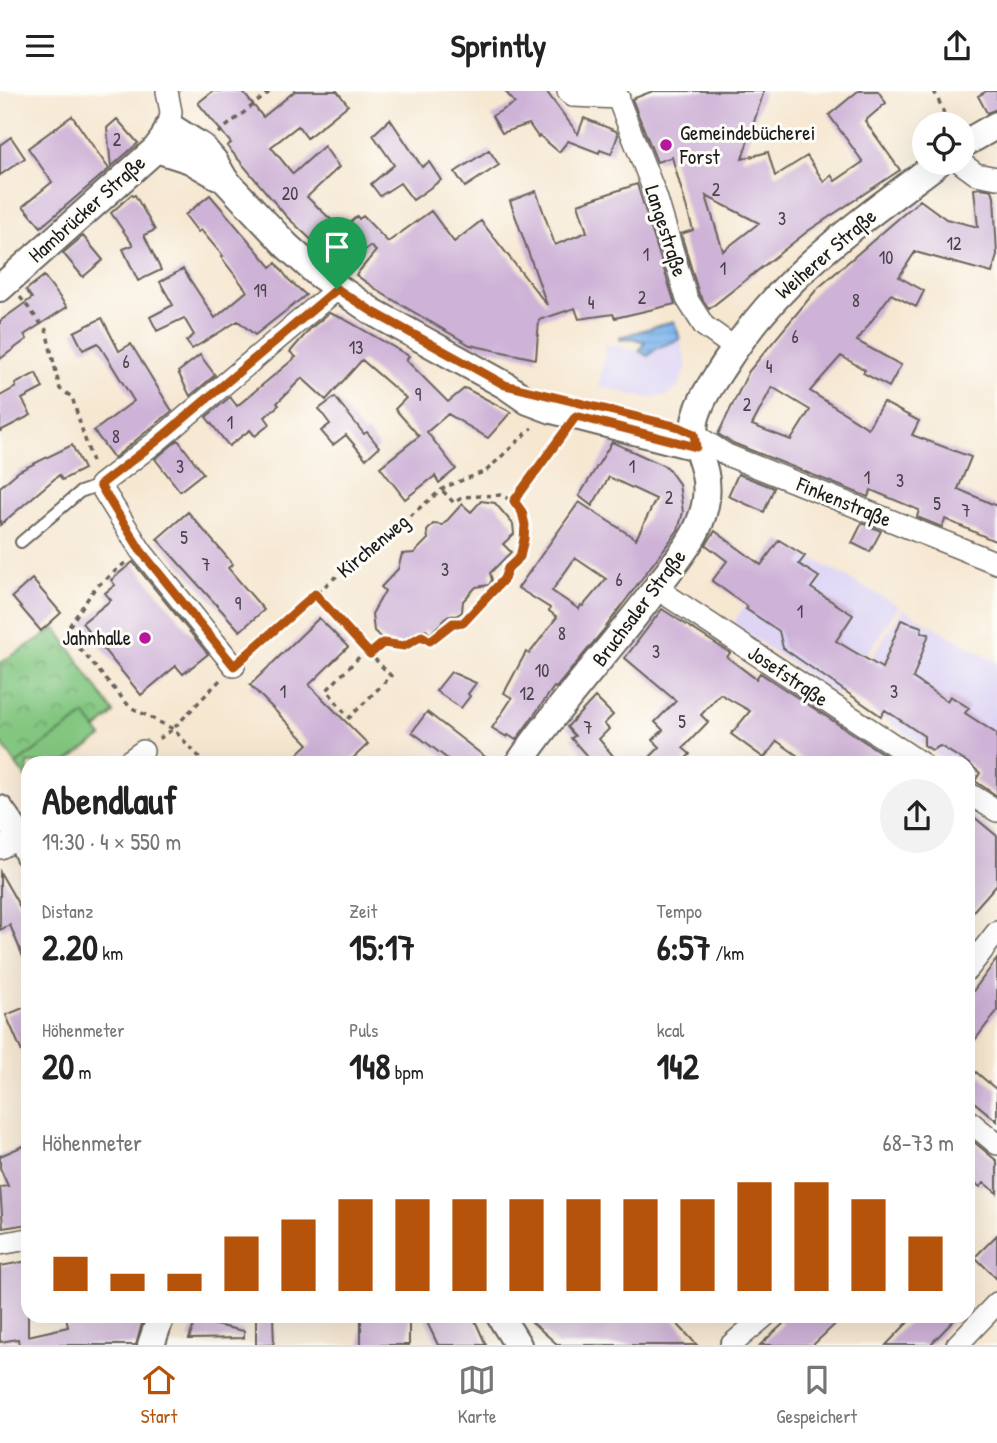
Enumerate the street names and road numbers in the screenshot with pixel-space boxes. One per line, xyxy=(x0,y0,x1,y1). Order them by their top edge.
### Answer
street label: Hambrücker Straße xyxy=(22,148,151,269)
street label: Langestraße xyxy=(638,182,695,280)
street label: Weiherer Straße xyxy=(769,202,882,306)
street label: Finkenstraße xyxy=(792,469,896,534)
street label: Kirchenweg xyxy=(330,507,415,584)
street label: Bruchsaler Straße xyxy=(585,543,692,672)
street label: Josefstraße xyxy=(742,638,834,713)

